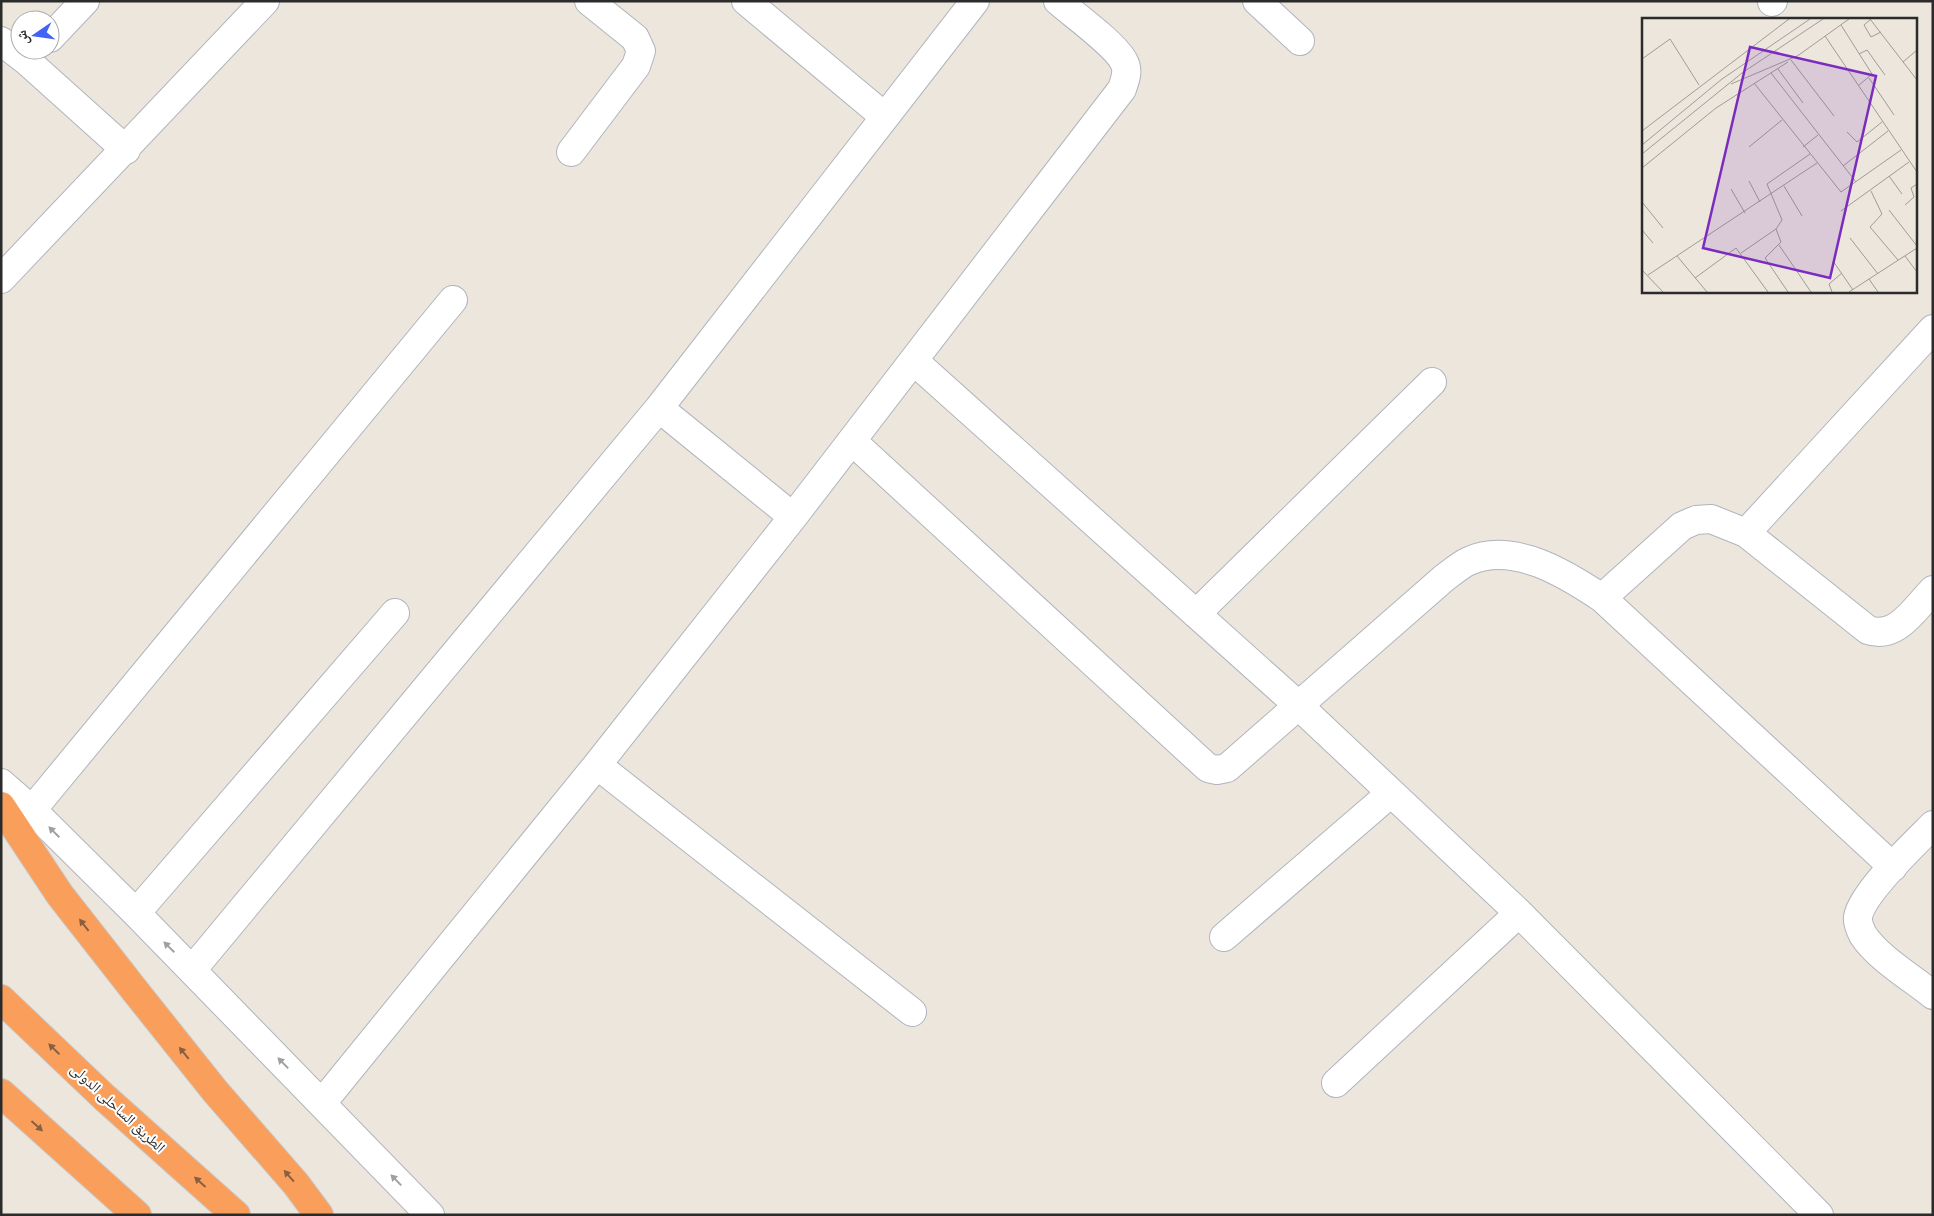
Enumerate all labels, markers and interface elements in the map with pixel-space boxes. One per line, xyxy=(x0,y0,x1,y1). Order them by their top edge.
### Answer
north arrow xyxy=(10,10,60,60)
inset map xyxy=(1642,18,1916,292)
text: ش xyxy=(13,29,33,47)
one-way arrow xyxy=(48,826,60,838)
one-way arrow xyxy=(78,919,89,932)
one-way arrow xyxy=(163,941,175,953)
one-way arrow xyxy=(48,1043,60,1055)
one-way arrow xyxy=(179,1046,190,1059)
one-way arrow xyxy=(277,1057,289,1069)
street label: الطريق الساحلى الدولى xyxy=(66,1060,169,1157)
one-way arrow xyxy=(31,1120,43,1132)
one-way arrow xyxy=(283,1171,295,1183)
one-way arrow xyxy=(390,1174,402,1186)
one-way arrow xyxy=(194,1176,206,1188)

